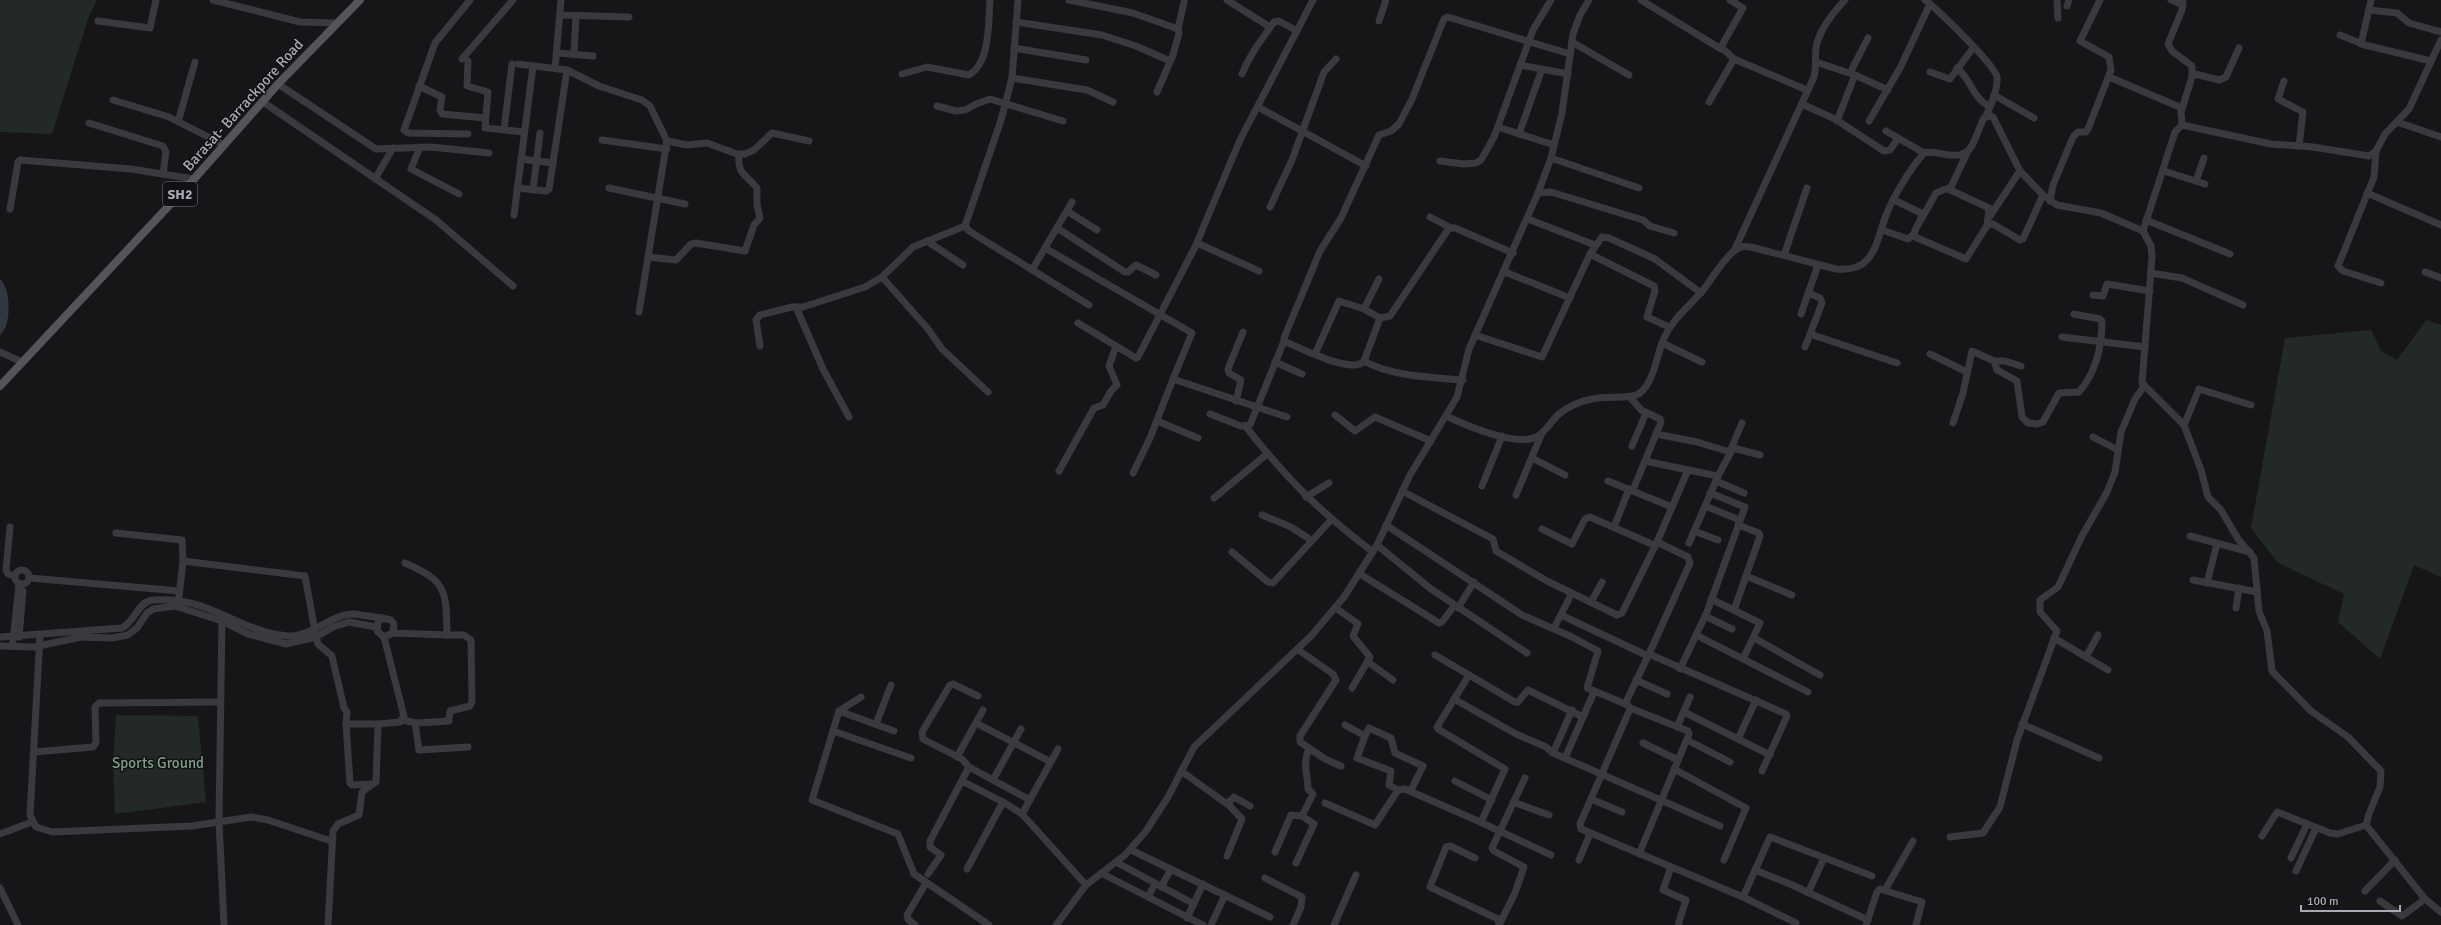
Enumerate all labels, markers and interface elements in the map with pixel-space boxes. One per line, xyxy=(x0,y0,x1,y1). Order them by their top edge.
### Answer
street label: Barasat- Barrackpore Road xyxy=(179,35,307,175)
road number: SH2 xyxy=(163,182,197,206)
park label: Sports Ground xyxy=(112,754,204,772)
scale bar xyxy=(2301,887,2400,913)
text: 100 m xyxy=(2307,894,2339,909)

